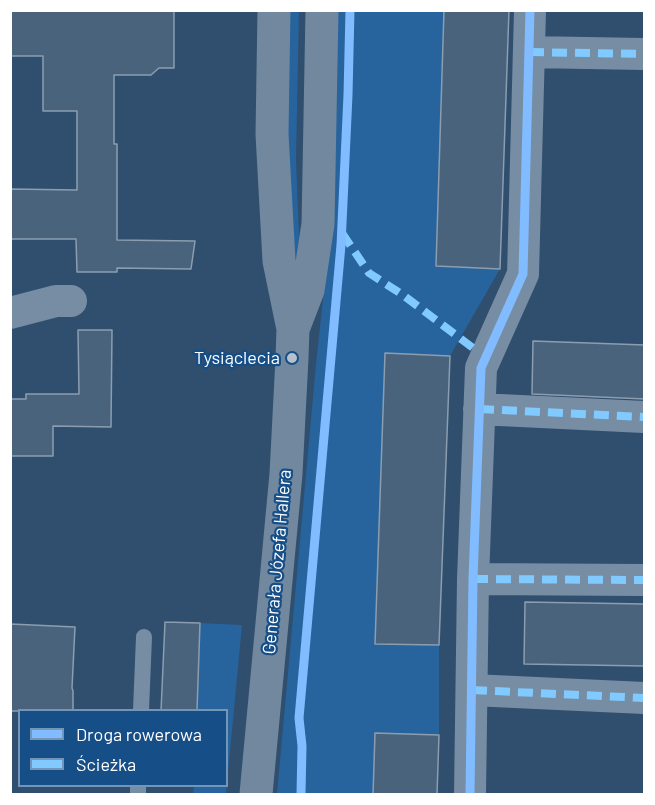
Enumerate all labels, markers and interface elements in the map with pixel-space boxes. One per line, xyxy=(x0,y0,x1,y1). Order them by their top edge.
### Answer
place label: Tysiąclecia xyxy=(194,347,280,369)
marker: Tysiąclecia xyxy=(285,351,299,365)
street label: Generała Józefa Hallera xyxy=(258,469,296,655)
legend xyxy=(18,709,228,787)
text: Droga rowerowa xyxy=(76,723,202,745)
text: Ścieżka xyxy=(76,753,136,775)

